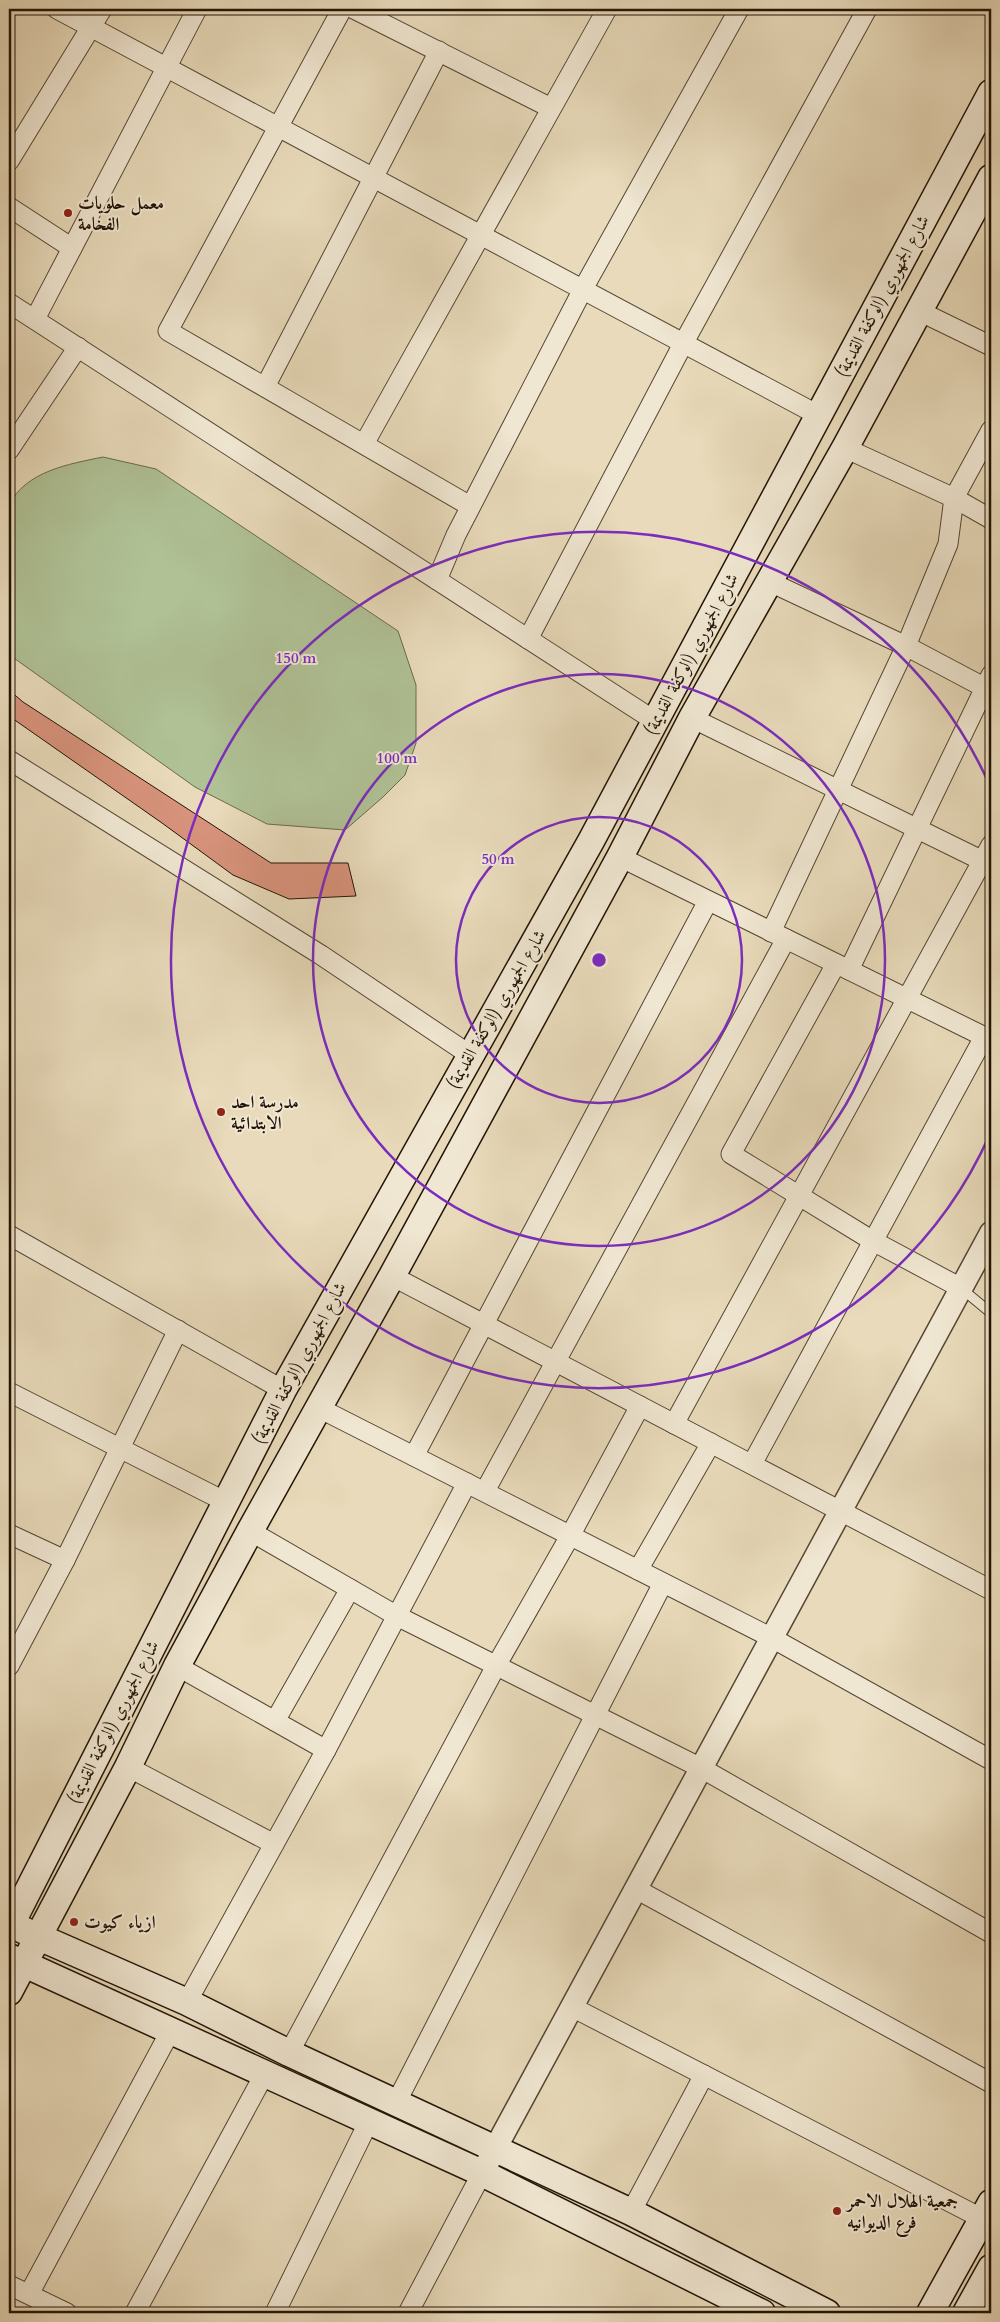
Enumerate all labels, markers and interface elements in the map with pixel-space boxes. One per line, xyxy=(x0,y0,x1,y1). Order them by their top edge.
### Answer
place label: معمل حلويات الفخامة xyxy=(78,191,164,237)
marker: معمل حلويات الفخامة xyxy=(62,207,74,219)
street label: شارع الجمهوري (الوكفة القديمة) xyxy=(829,211,938,383)
street label: شارع الجمهوري (الوكفة القديمة) xyxy=(638,569,747,741)
text: 150 m xyxy=(276,648,317,668)
text: 100 m xyxy=(377,748,418,768)
text: 50 m xyxy=(481,849,515,869)
street label: شارع الجمهوري (الوكفة القديمة) xyxy=(441,925,554,1094)
centre of rings xyxy=(590,951,608,969)
place label: مدرسة احد الابتدائية xyxy=(231,1090,299,1136)
marker: مدرسة احد الابتدائية xyxy=(215,1106,227,1118)
street label: شارع الجمهوري (الوكفة القديمة) xyxy=(246,1278,355,1450)
street label: شارع الجمهوري (الوكفة القديمة) xyxy=(61,1636,167,1809)
place label: ازياء كيوت xyxy=(84,1910,156,1935)
marker: ازياء كيوت xyxy=(68,1916,80,1928)
place label: جمعية الهلال الاحمر فرع الديوانيه xyxy=(845,2189,958,2237)
marker: جمعية الهلال الاحمر فرع الديوانيه xyxy=(831,2205,843,2217)

